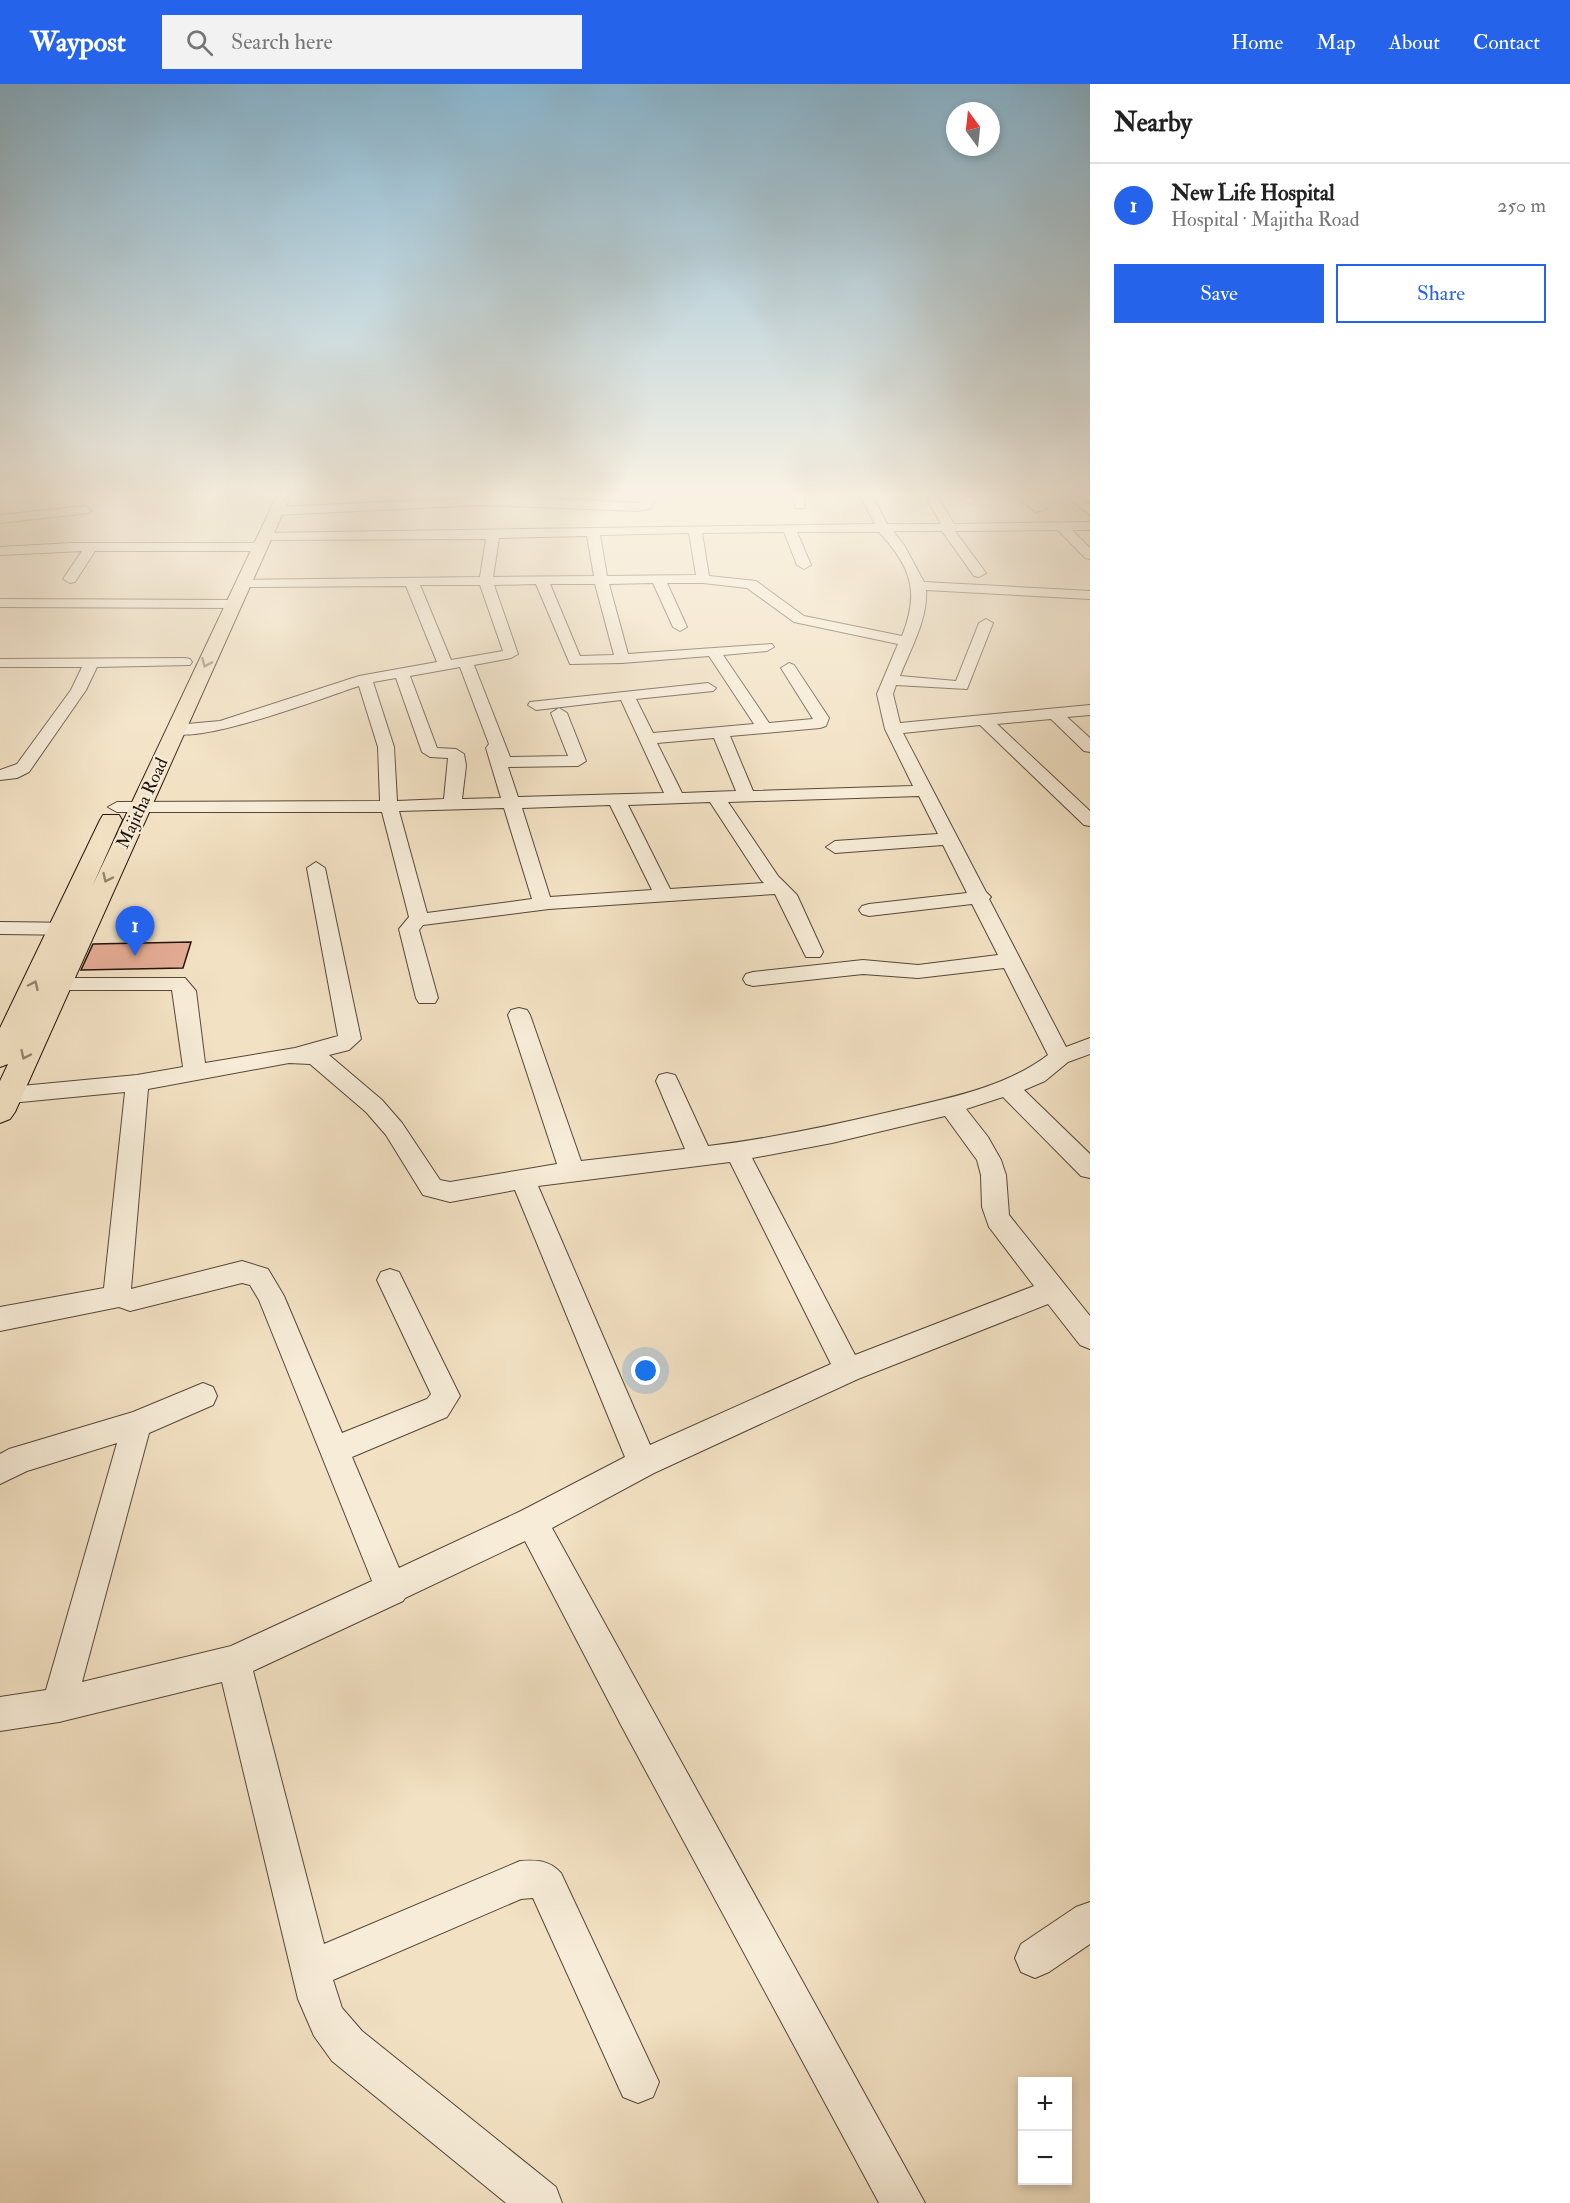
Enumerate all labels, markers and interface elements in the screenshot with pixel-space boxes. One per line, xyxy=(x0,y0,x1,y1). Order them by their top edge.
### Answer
search box xyxy=(162,15,582,69)
text: Waypost xyxy=(30,25,126,60)
icon: search xyxy=(183,26,216,59)
text: Search here xyxy=(231,28,333,56)
text: Home xyxy=(1231,29,1283,56)
text: Map xyxy=(1316,29,1356,56)
text: About xyxy=(1389,29,1440,56)
text: Contact xyxy=(1473,29,1540,56)
north arrow xyxy=(946,102,1000,156)
text: Nearby xyxy=(1114,107,1192,139)
text: New Life Hospital xyxy=(1171,179,1335,207)
text: 1 xyxy=(1130,193,1137,218)
text: 250 m xyxy=(1497,193,1546,218)
text: Hospital · Majitha Road xyxy=(1171,207,1360,232)
button: Save xyxy=(1114,264,1324,323)
button: Share xyxy=(1336,264,1546,323)
one-way arrow xyxy=(202,656,214,667)
street label: Majitha Road xyxy=(111,754,174,852)
one-way arrow xyxy=(102,871,114,882)
pin: 1 xyxy=(116,906,154,956)
one-way arrow xyxy=(26,980,38,991)
one-way arrow xyxy=(21,1048,33,1059)
your location xyxy=(631,1356,660,1385)
map controls xyxy=(1018,2077,1072,2185)
button: + xyxy=(1018,2077,1072,2131)
button: − xyxy=(1018,2131,1072,2185)

